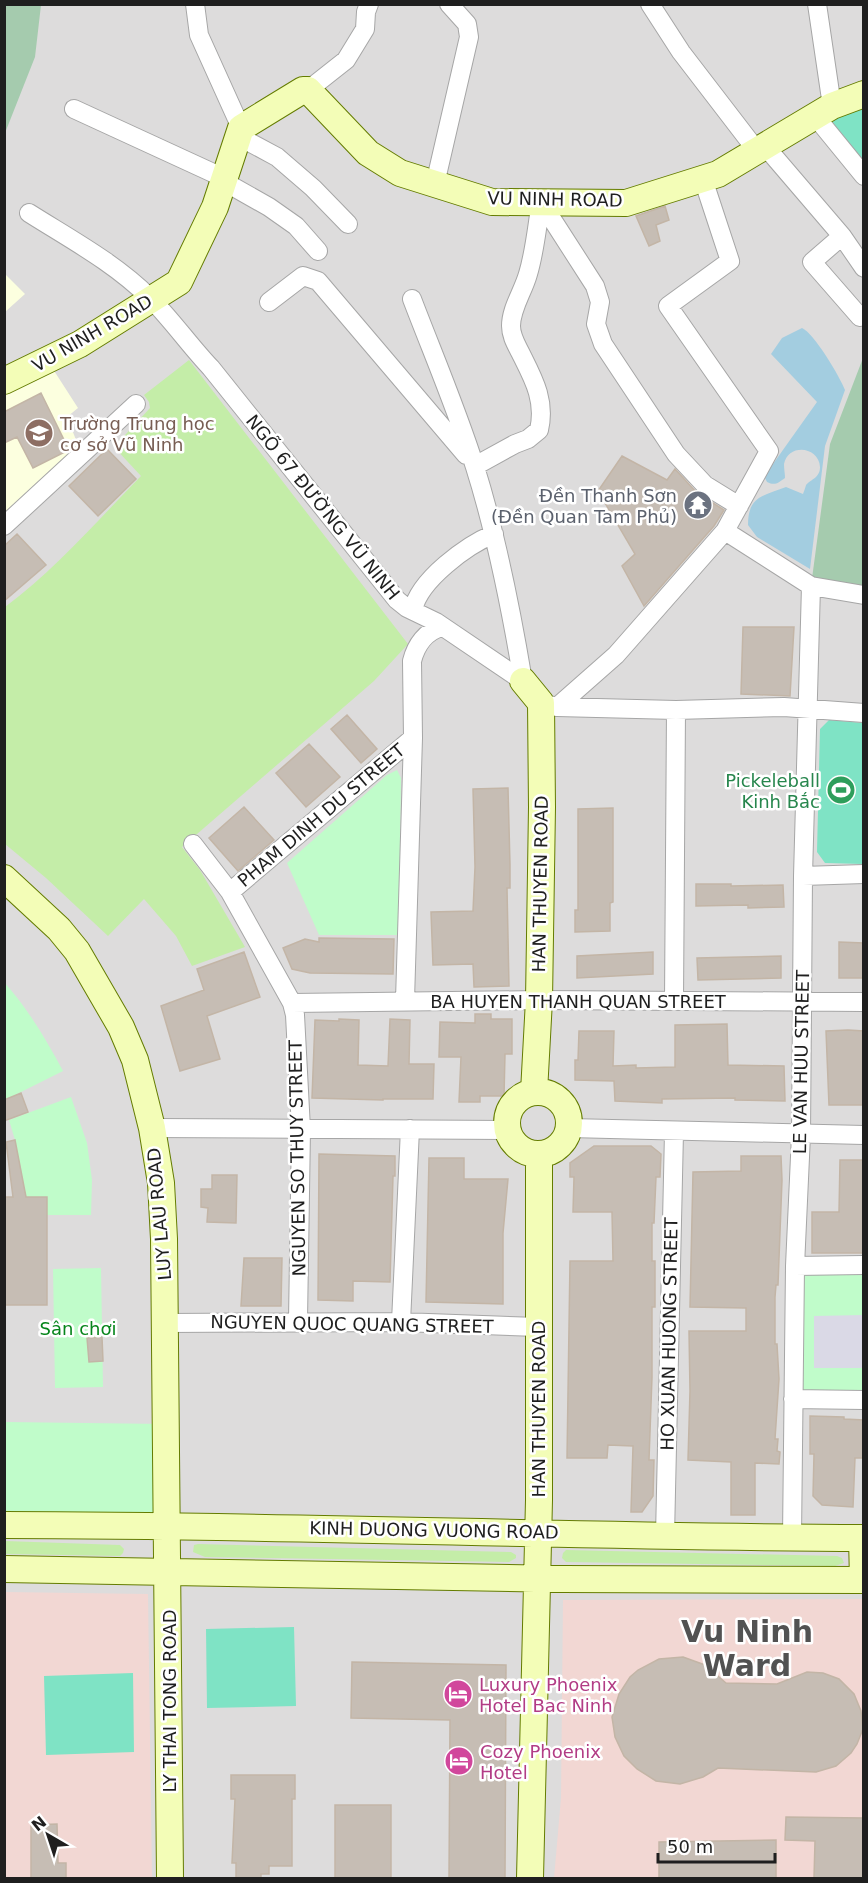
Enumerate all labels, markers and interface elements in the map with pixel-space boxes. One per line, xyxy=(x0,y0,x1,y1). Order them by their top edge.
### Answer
street label: VU NINH ROAD xyxy=(487,187,623,211)
street label: VU NINH ROAD xyxy=(28,290,156,376)
street label: NGÕ 67 ĐƯỜNG VŨ NINH xyxy=(242,410,404,604)
place label: Trường Trung học cơ sở Vũ Ninh xyxy=(59,413,215,455)
school or university icon: Trường Trung học cơ sở Vũ Ninh xyxy=(23,417,55,449)
place label: Đền Thanh Sơn (Đền Quan Tam Phủ) xyxy=(491,485,677,527)
temple icon: Đền Thanh Sơn (Đền Quan Tam Phủ) xyxy=(682,489,714,521)
street label: PHAM DINH DU STREET xyxy=(233,738,409,891)
place label: Pickeleball Kinh Bắc xyxy=(725,770,820,812)
sports icon: Pickeleball Kinh Bắc xyxy=(825,774,857,806)
street label: HAN THUYEN ROAD xyxy=(528,795,552,973)
street label: LE VAN HUU STREET xyxy=(789,969,813,1154)
street label: BA HUYEN THANH QUAN STREET xyxy=(430,991,727,1012)
street label: NGUYEN SO THUY STREET xyxy=(284,1039,310,1276)
street label: LUY LAU ROAD xyxy=(143,1147,175,1281)
street label: HO XUAN HUONG STREET xyxy=(656,1216,682,1451)
street label: NGUYEN QUOC QUANG STREET xyxy=(210,1311,495,1337)
park label: Sân chơi xyxy=(40,1318,116,1339)
street label: HAN THUYEN ROAD xyxy=(528,1321,549,1497)
street label: KINH DUONG VUONG ROAD xyxy=(309,1517,559,1543)
street label: LY THAI TONG ROAD xyxy=(159,1609,180,1793)
district label: Vu Ninh Ward xyxy=(681,1614,813,1683)
place label: Luxury Phoenix Hotel Bac Ninh xyxy=(479,1674,618,1716)
hotel icon: Luxury Phoenix Hotel Bac Ninh xyxy=(442,1678,474,1710)
place label: Cozy Phoenix Hotel xyxy=(480,1741,601,1783)
hotel icon: Cozy Phoenix Hotel xyxy=(443,1745,475,1777)
north arrow xyxy=(18,1805,78,1865)
text: N xyxy=(28,1812,50,1835)
scale bar xyxy=(658,1826,775,1864)
text: 50 m xyxy=(667,1836,713,1857)

